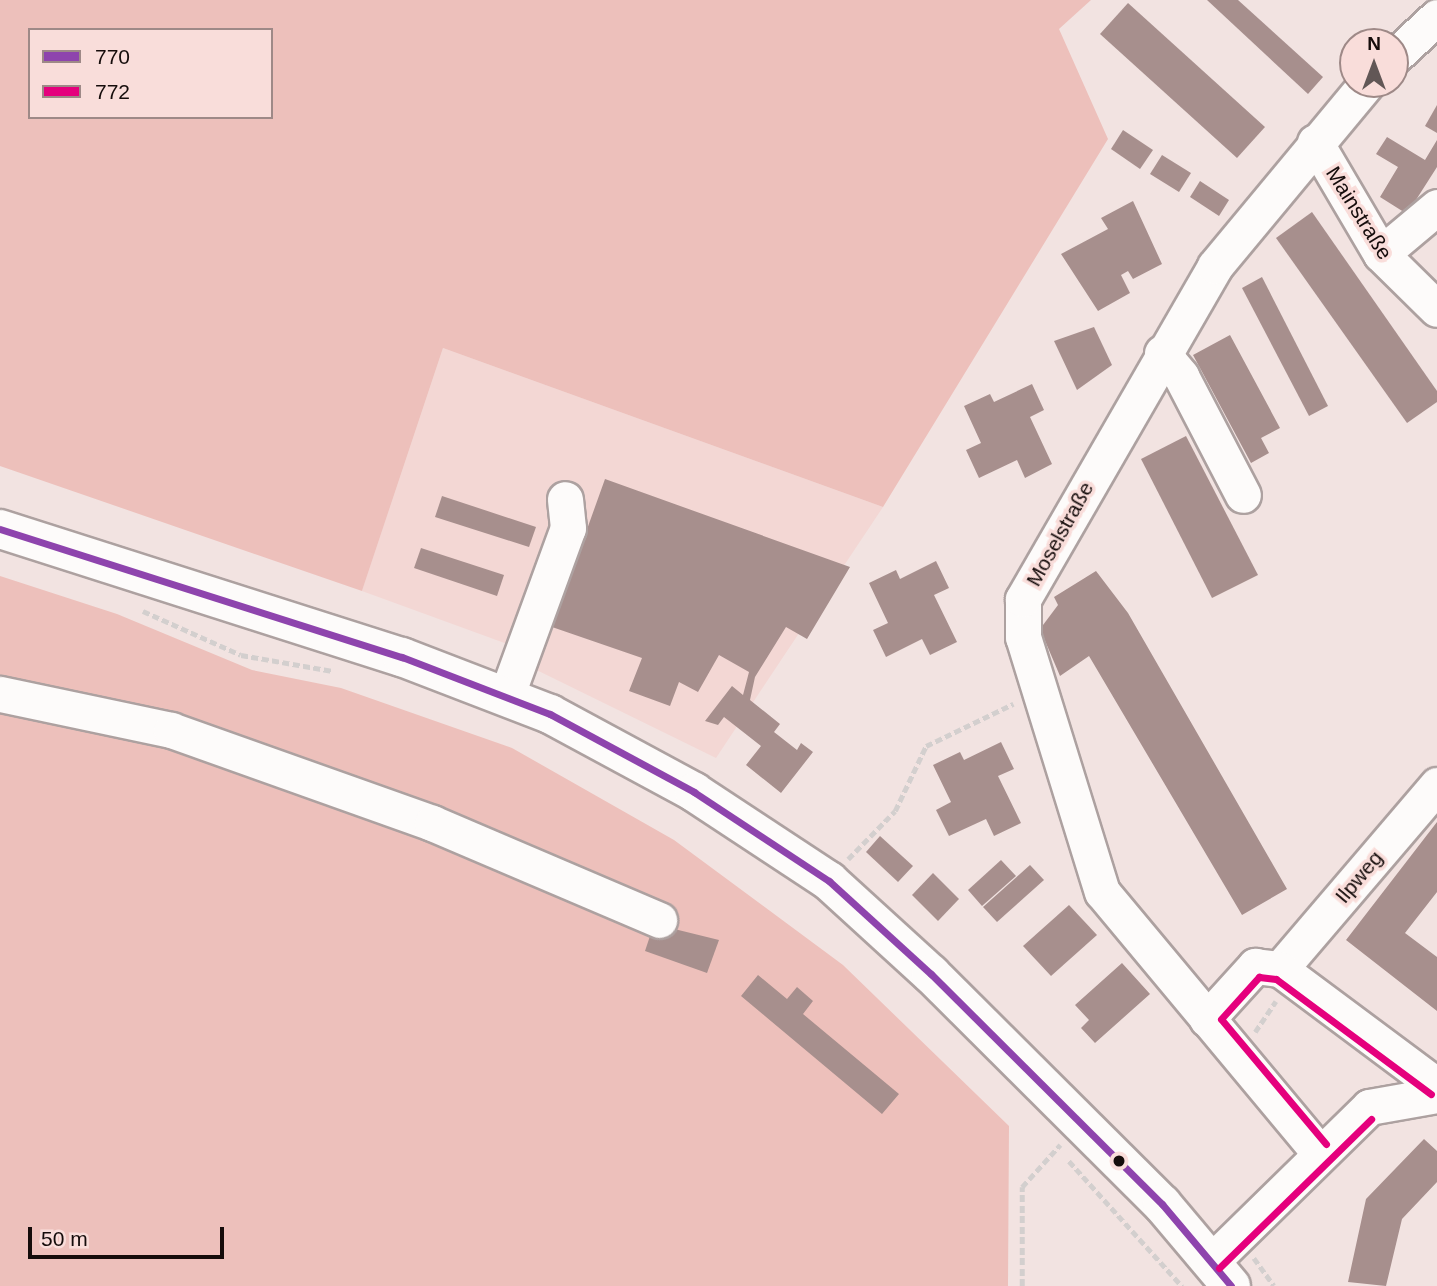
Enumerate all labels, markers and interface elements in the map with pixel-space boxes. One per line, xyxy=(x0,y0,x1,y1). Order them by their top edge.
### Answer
legend xyxy=(28,28,273,119)
north arrow xyxy=(1339,28,1409,98)
text: N xyxy=(1367,33,1381,54)
text: 770 xyxy=(95,45,130,68)
text: 772 xyxy=(95,80,130,103)
street label: Mainstraße xyxy=(1320,162,1398,264)
street label: Moselstraße xyxy=(1021,477,1099,591)
street label: Ilpweg xyxy=(1330,846,1388,908)
unlabelled marker xyxy=(1112,1154,1126,1168)
scale bar xyxy=(32,1212,228,1256)
text: 50 m xyxy=(41,1227,88,1250)

